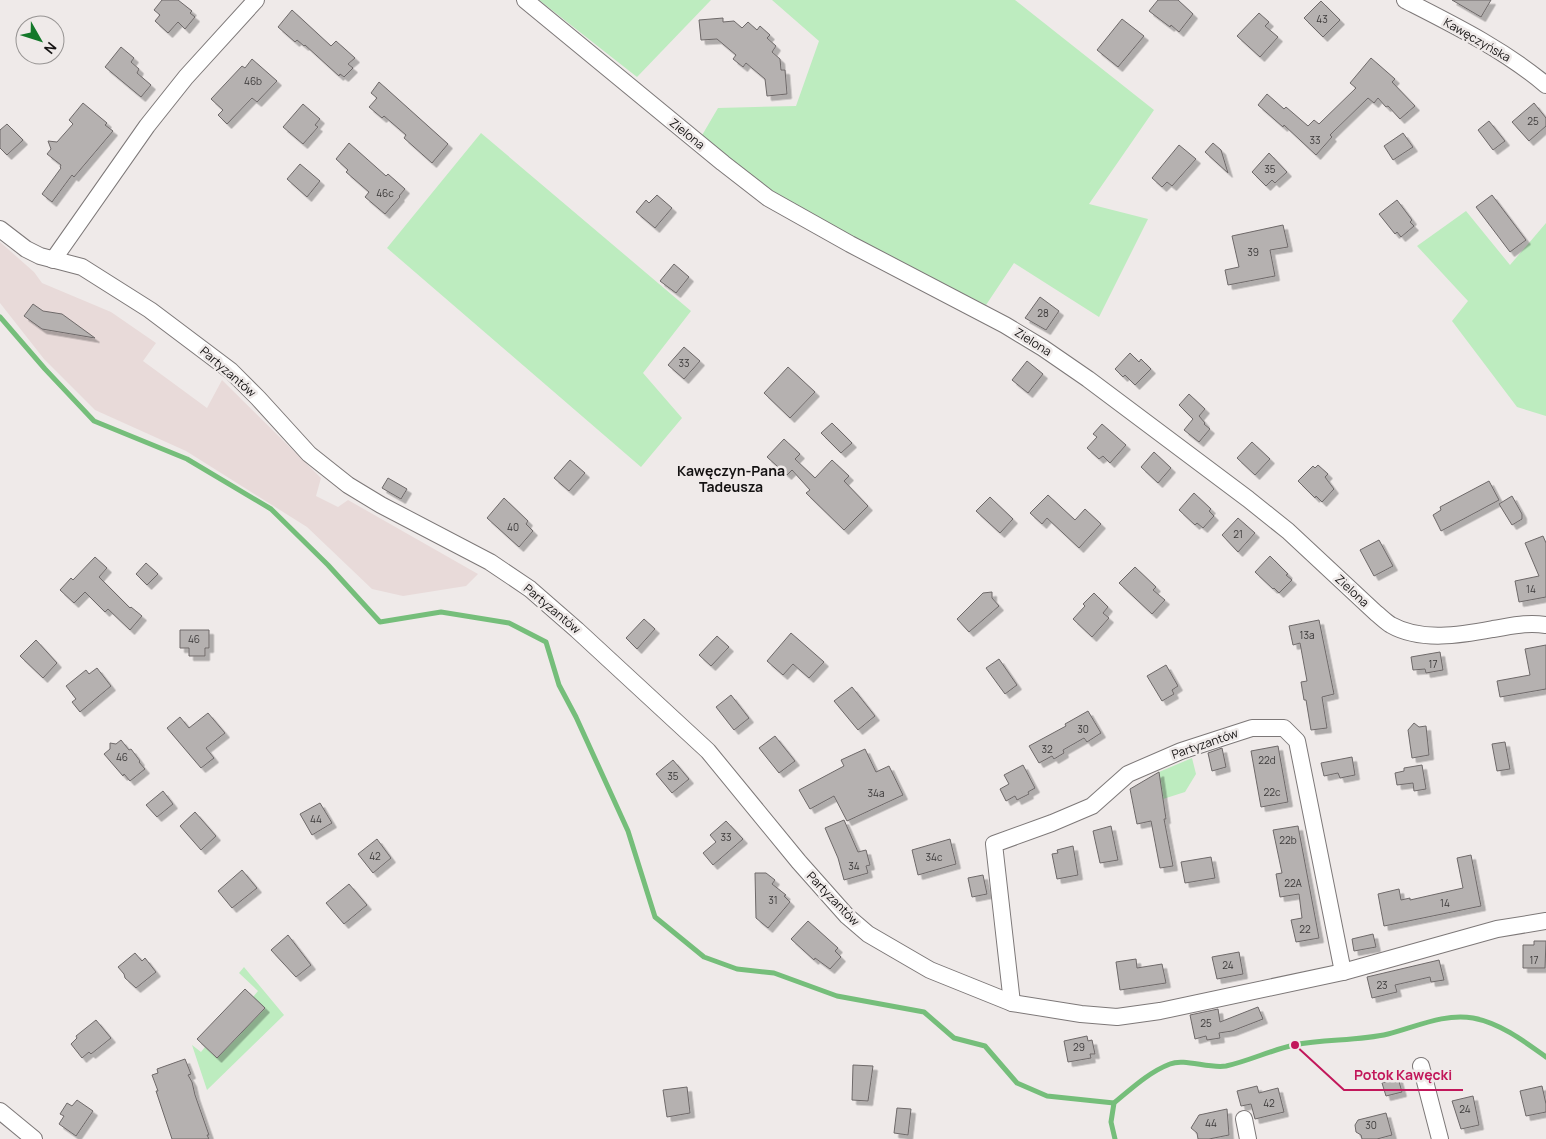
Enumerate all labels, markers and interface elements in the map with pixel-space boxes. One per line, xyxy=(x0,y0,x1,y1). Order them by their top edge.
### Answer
house number: 43 xyxy=(1316,12,1328,26)
street label: Kawęczyńska xyxy=(1441,13,1514,66)
north arrow xyxy=(15,15,65,65)
text: N xyxy=(40,39,61,58)
house number: 46b xyxy=(244,74,262,88)
street label: Zielona xyxy=(666,114,709,153)
house number: 25 xyxy=(1527,114,1539,128)
house number: 33 xyxy=(1309,133,1321,147)
house number: 35 xyxy=(1264,162,1276,176)
house number: 46c xyxy=(376,186,394,200)
house number: 39 xyxy=(1247,245,1259,259)
house number: 28 xyxy=(1037,306,1049,320)
street label: Zielona xyxy=(1011,324,1055,360)
street label: Partyzantów xyxy=(197,342,260,401)
house number: 33 xyxy=(678,356,690,370)
district label: Kawęczyn-Pana Tadeusza xyxy=(677,461,785,496)
house number: 40 xyxy=(507,520,519,534)
house number: 21 xyxy=(1233,527,1243,541)
street label: Zielona xyxy=(1332,570,1373,611)
street label: Partyzantów xyxy=(520,580,584,637)
house number: 14 xyxy=(1526,582,1536,596)
house number: 13a xyxy=(1300,628,1315,642)
house number: 46 xyxy=(188,632,200,646)
house number: 17 xyxy=(1429,657,1437,671)
house number: 30 xyxy=(1077,722,1089,736)
street label: Partyzantów xyxy=(1169,724,1240,763)
house number: 32 xyxy=(1041,742,1053,756)
house number: 46 xyxy=(116,750,128,764)
house number: 22d xyxy=(1258,753,1276,767)
house number: 35 xyxy=(667,769,679,783)
house number: 22c xyxy=(1264,785,1281,799)
house number: 34a xyxy=(868,786,884,800)
house number: 44 xyxy=(310,812,322,826)
house number: 33 xyxy=(720,830,732,844)
house number: 22b xyxy=(1279,833,1297,847)
house number: 42 xyxy=(369,849,381,863)
house number: 34c xyxy=(926,850,943,864)
house number: 34 xyxy=(848,859,860,873)
street label: Partyzantów xyxy=(803,868,864,929)
house number: 22A xyxy=(1284,876,1302,890)
house number: 31 xyxy=(768,893,778,907)
house number: 14 xyxy=(1440,896,1450,910)
house number: 22 xyxy=(1299,922,1311,936)
house number: 17 xyxy=(1530,953,1538,967)
house number: 24 xyxy=(1222,958,1234,972)
house number: 23 xyxy=(1376,978,1388,992)
house number: 25 xyxy=(1200,1016,1212,1030)
house number: 29 xyxy=(1073,1040,1085,1054)
callout: Potok Kawęcki xyxy=(1344,1061,1463,1090)
text: Potok Kawęcki xyxy=(1354,1065,1452,1084)
house number: 42 xyxy=(1263,1096,1275,1110)
house number: 24 xyxy=(1459,1102,1471,1116)
house number: 44 xyxy=(1205,1116,1217,1130)
house number: 30 xyxy=(1365,1118,1377,1132)

